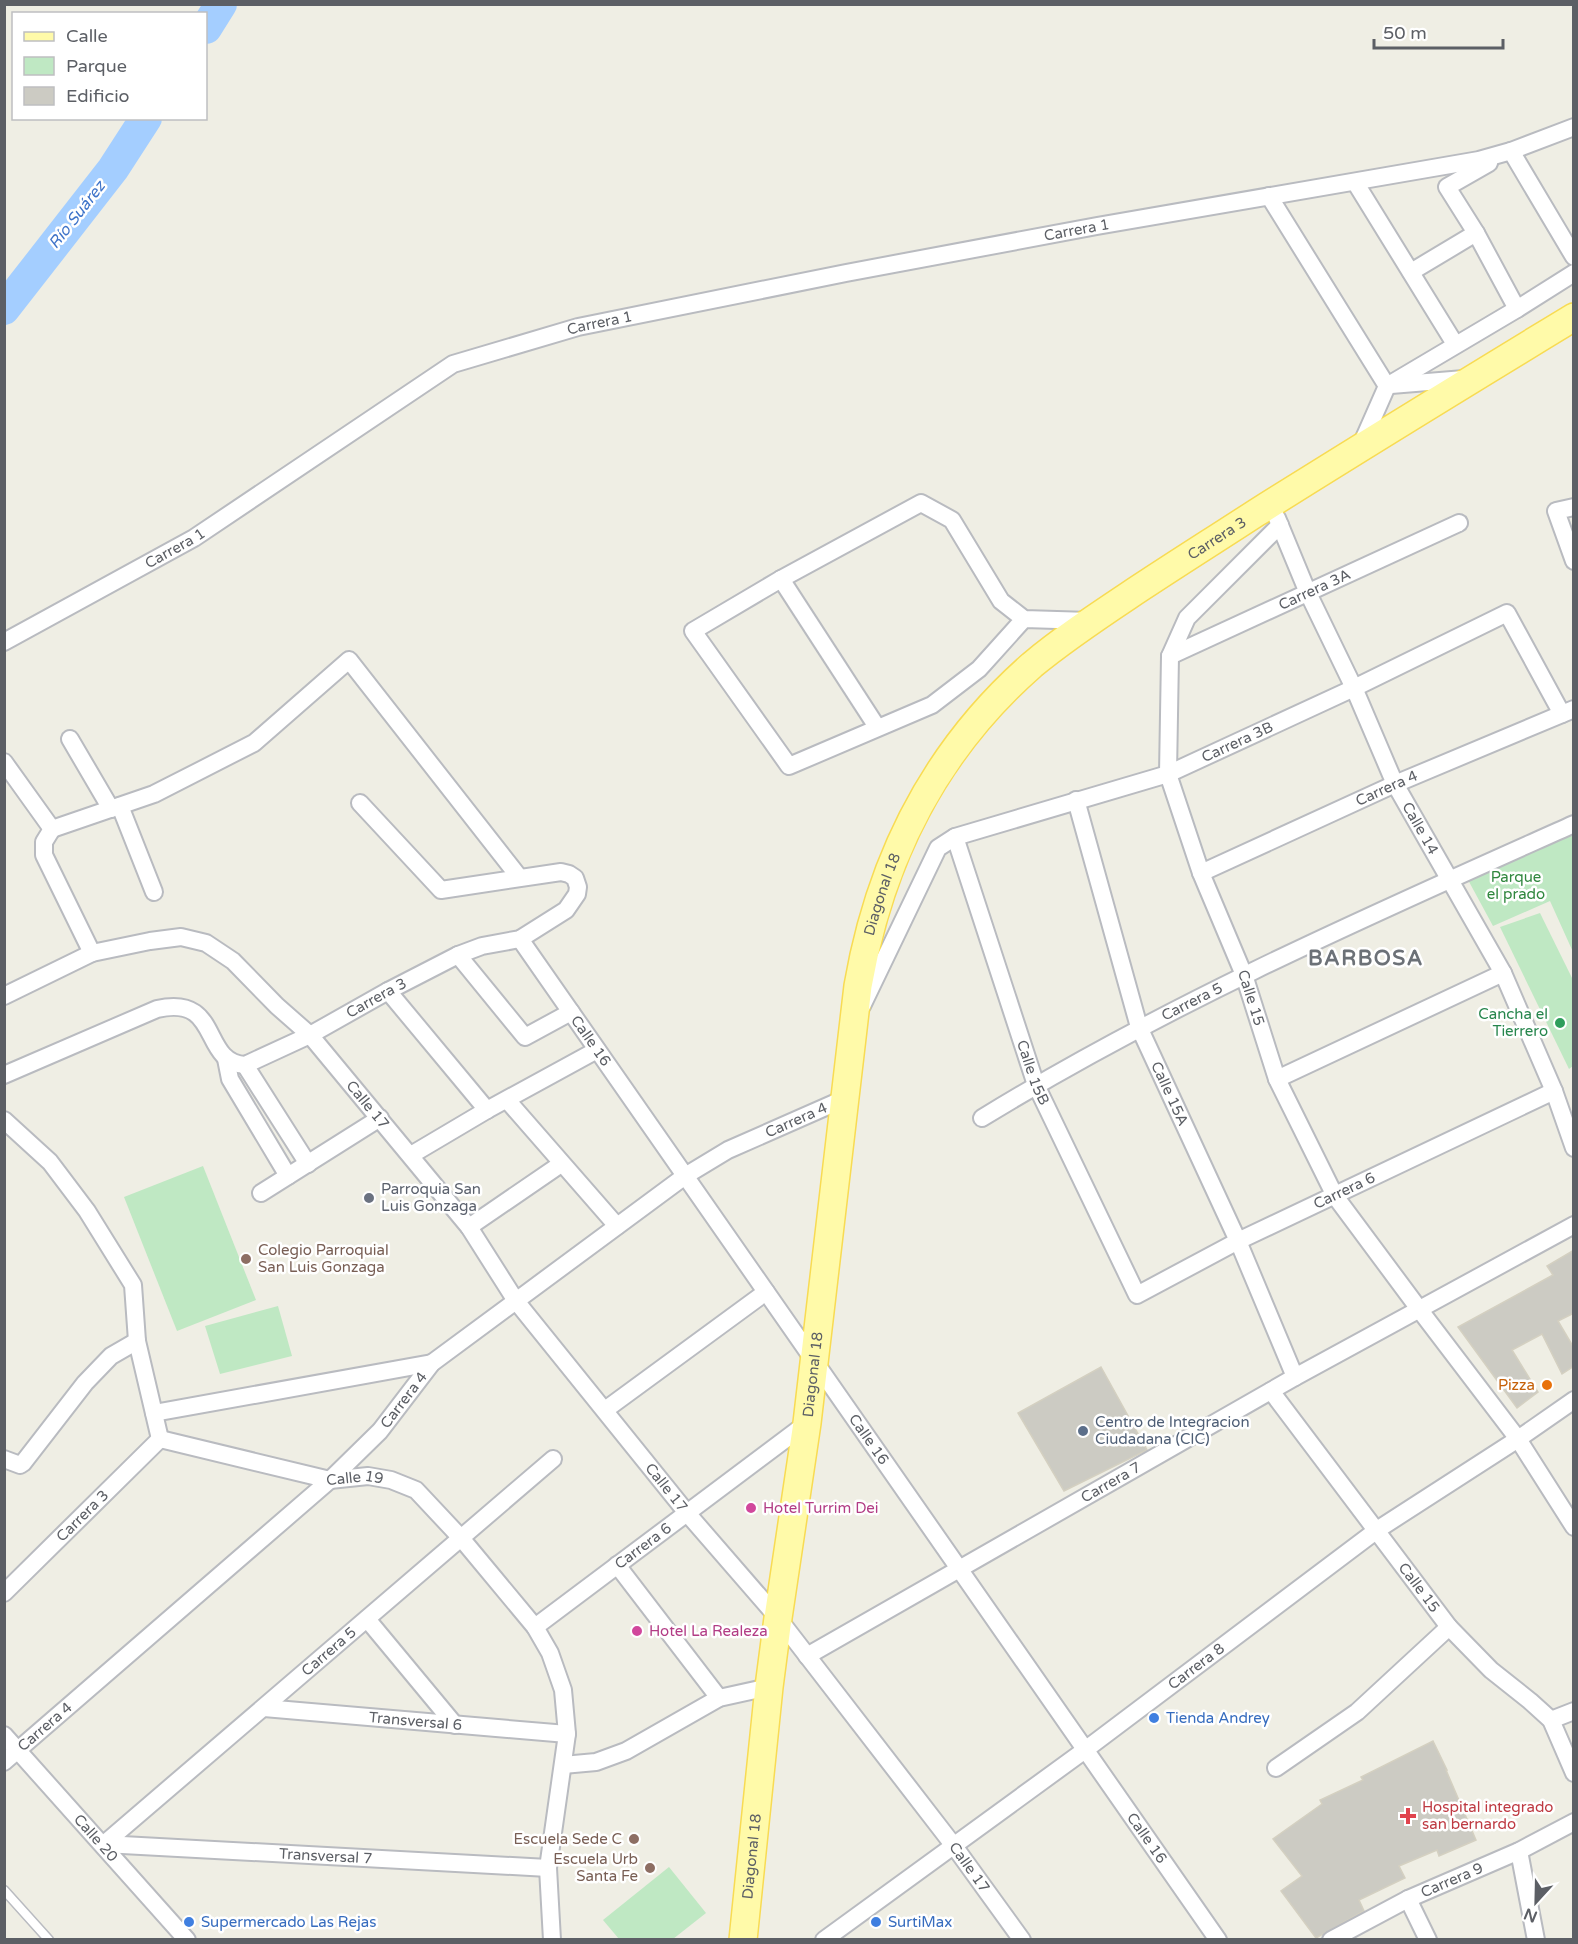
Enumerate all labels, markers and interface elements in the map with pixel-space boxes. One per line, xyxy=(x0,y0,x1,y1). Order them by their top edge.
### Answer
legend xyxy=(12,12,207,120)
scale bar xyxy=(1374,12,1503,50)
text: 50 m xyxy=(1383,22,1427,44)
text: Calle xyxy=(66,25,108,47)
text: Parque xyxy=(66,55,127,77)
text: Edificio xyxy=(66,85,130,107)
water label: Río Suárez xyxy=(44,175,111,253)
street label: Carrera 1 xyxy=(1042,215,1111,245)
street label: Carrera 1 xyxy=(565,307,634,339)
street label: Carrera 3 xyxy=(1184,513,1250,564)
street label: Carrera 1 xyxy=(142,524,209,572)
street label: Carrera 3A xyxy=(1276,565,1353,614)
street label: Carrera 3B xyxy=(1199,718,1276,766)
street label: Carrera 4 xyxy=(1353,767,1420,810)
street label: Calle 14 xyxy=(1398,799,1442,858)
street label: Diagonal 18 xyxy=(860,850,904,937)
park label: Parque el prado xyxy=(1487,868,1545,903)
district label: BARBOSA xyxy=(1308,946,1424,971)
street label: Calle 15 xyxy=(1234,967,1268,1028)
street label: Carrera 3 xyxy=(343,974,409,1022)
street label: Carrera 5 xyxy=(1158,979,1225,1025)
place label: Cancha el Tierrero xyxy=(1478,1005,1548,1040)
street label: Calle 16 xyxy=(567,1012,615,1069)
marker: Cancha el Tierrero xyxy=(1553,1016,1567,1030)
street label: Calle 15B xyxy=(1013,1038,1053,1108)
street label: Calle 15A xyxy=(1147,1059,1192,1129)
street label: Calle 17 xyxy=(342,1077,393,1133)
street label: Carrera 4 xyxy=(762,1098,830,1142)
street label: Carrera 6 xyxy=(1310,1168,1378,1213)
place label: Parroquia San Luis Gonzaga xyxy=(381,1180,481,1215)
marker: Parroquia San Luis Gonzaga xyxy=(362,1191,376,1205)
place label: Colegio Parroquial San Luis Gonzaga xyxy=(258,1241,389,1276)
marker: Colegio Parroquial San Luis Gonzaga xyxy=(239,1252,253,1266)
street label: Diagonal 18 xyxy=(799,1331,827,1418)
street label: Carrera 4 xyxy=(376,1368,431,1432)
place label: Pizza xyxy=(1498,1376,1535,1394)
marker: Pizza xyxy=(1540,1378,1554,1392)
street label: Calle 16 xyxy=(845,1411,893,1468)
place label: Centro de Integracion Ciudadana (CIC) xyxy=(1095,1413,1250,1448)
marker: Centro de Integracion Ciudadana (CIC) xyxy=(1076,1424,1090,1438)
street label: Carrera 7 xyxy=(1078,1458,1144,1507)
street label: Calle 17 xyxy=(641,1459,692,1516)
street label: Calle 19 xyxy=(325,1467,385,1489)
street label: Carrera 3 xyxy=(52,1486,112,1545)
place label: Hotel Turrim Dei xyxy=(763,1499,878,1517)
marker: Hotel Turrim Dei xyxy=(744,1501,758,1515)
street label: Carrera 6 xyxy=(611,1519,675,1573)
street label: Calle 15 xyxy=(1395,1559,1444,1616)
place label: Hotel La Realeza xyxy=(649,1622,768,1640)
street label: Carrera 5 xyxy=(298,1623,360,1680)
marker: Hotel La Realeza xyxy=(630,1624,644,1638)
street label: Carrera 8 xyxy=(1164,1639,1228,1693)
street label: Carrera 4 xyxy=(14,1698,76,1755)
street label: Transversal 6 xyxy=(368,1708,463,1734)
place label: Tienda Andrey xyxy=(1166,1709,1270,1727)
marker: Tienda Andrey xyxy=(1147,1711,1161,1725)
place label: Hospital integrado san bernardo xyxy=(1422,1798,1553,1833)
marker: Hospital integrado san bernardo xyxy=(1399,1807,1417,1825)
street label: Calle 16 xyxy=(1123,1809,1171,1867)
street label: Calle 20 xyxy=(70,1810,122,1865)
street label: Diagonal 18 xyxy=(738,1813,765,1900)
place label: Escuela Sede C xyxy=(514,1830,622,1848)
marker: Escuela Sede C xyxy=(627,1832,641,1846)
street label: Calle 17 xyxy=(945,1839,994,1896)
street label: Transversal 7 xyxy=(278,1844,373,1867)
place label: Escuela Urb Santa Fe xyxy=(553,1850,638,1885)
street label: Carrera 9 xyxy=(1418,1859,1486,1901)
marker: Escuela Urb Santa Fe xyxy=(643,1861,657,1875)
north arrow xyxy=(1506,1872,1566,1932)
text: N xyxy=(1521,1903,1540,1927)
place label: Supermercado Las Rejas xyxy=(201,1913,376,1931)
place label: SurtiMax xyxy=(888,1913,952,1931)
marker: Supermercado Las Rejas xyxy=(182,1915,196,1929)
marker: SurtiMax xyxy=(869,1915,883,1929)

